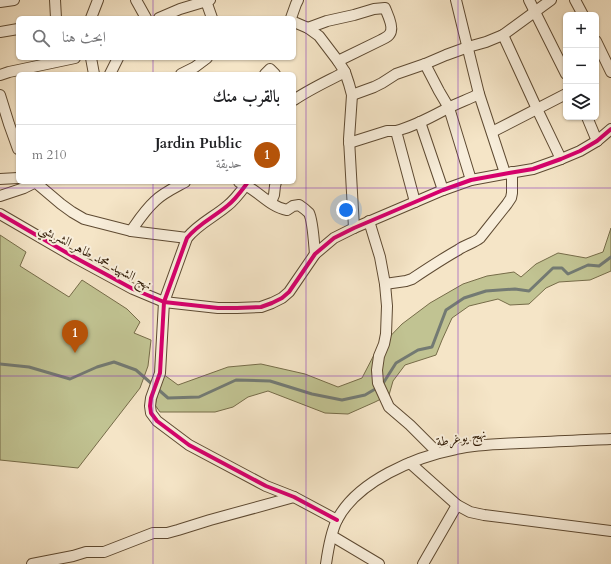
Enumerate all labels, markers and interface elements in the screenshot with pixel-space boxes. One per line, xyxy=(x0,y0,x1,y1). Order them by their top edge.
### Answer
map controls xyxy=(563,12,599,120)
button: + xyxy=(563,12,599,48)
search box xyxy=(16,16,296,60)
icon: search xyxy=(30,27,52,49)
text: ابحث هنا xyxy=(62,27,106,47)
button: − xyxy=(563,48,599,84)
button: layers xyxy=(563,84,599,120)
text: بالقرب منك xyxy=(213,85,280,108)
text: Jardin Public xyxy=(155,133,242,153)
text: 210 m xyxy=(32,146,66,164)
text: 1 xyxy=(264,146,270,164)
text: حديقة xyxy=(216,155,242,173)
your location xyxy=(336,200,356,220)
street label: نهج الشهيد محمد طاهر الشريشي xyxy=(35,220,155,297)
pin: 1 xyxy=(62,320,88,353)
street label: نهج يوغرطة xyxy=(435,425,488,453)

